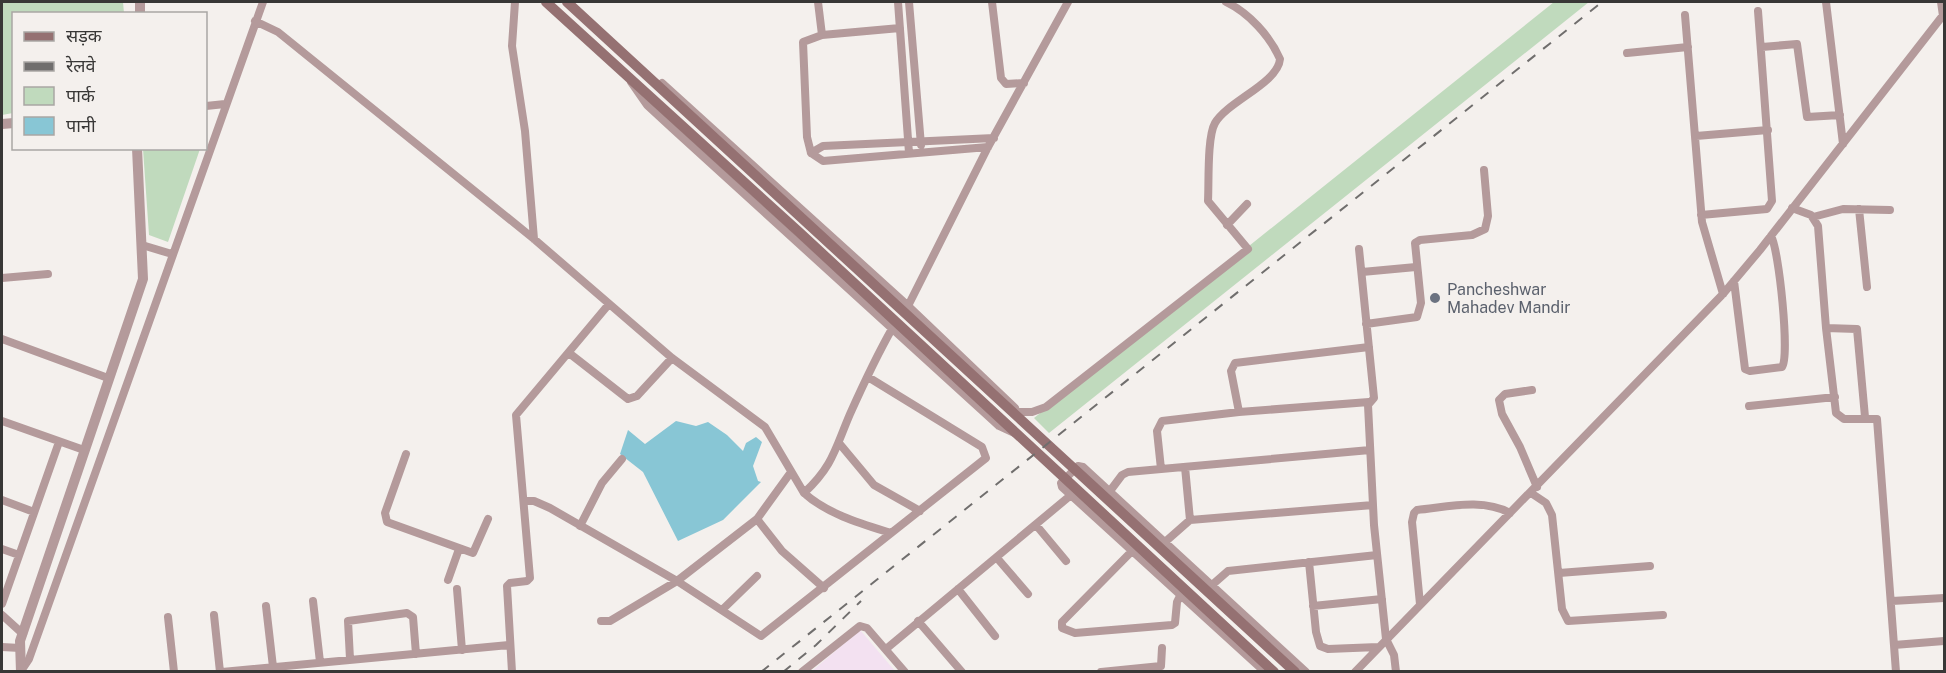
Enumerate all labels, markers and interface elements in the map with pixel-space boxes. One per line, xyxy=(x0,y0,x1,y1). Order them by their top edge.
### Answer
legend xyxy=(12,12,207,150)
text: सड़क xyxy=(66,25,103,46)
text: रेलवे xyxy=(65,55,97,76)
text: पार्क xyxy=(66,85,96,106)
text: पानी xyxy=(66,115,96,136)
place label: Pancheshwar Mahadev Mandir xyxy=(1447,280,1571,317)
marker: Pancheshwar Mahadev Mandir xyxy=(1428,291,1442,305)

